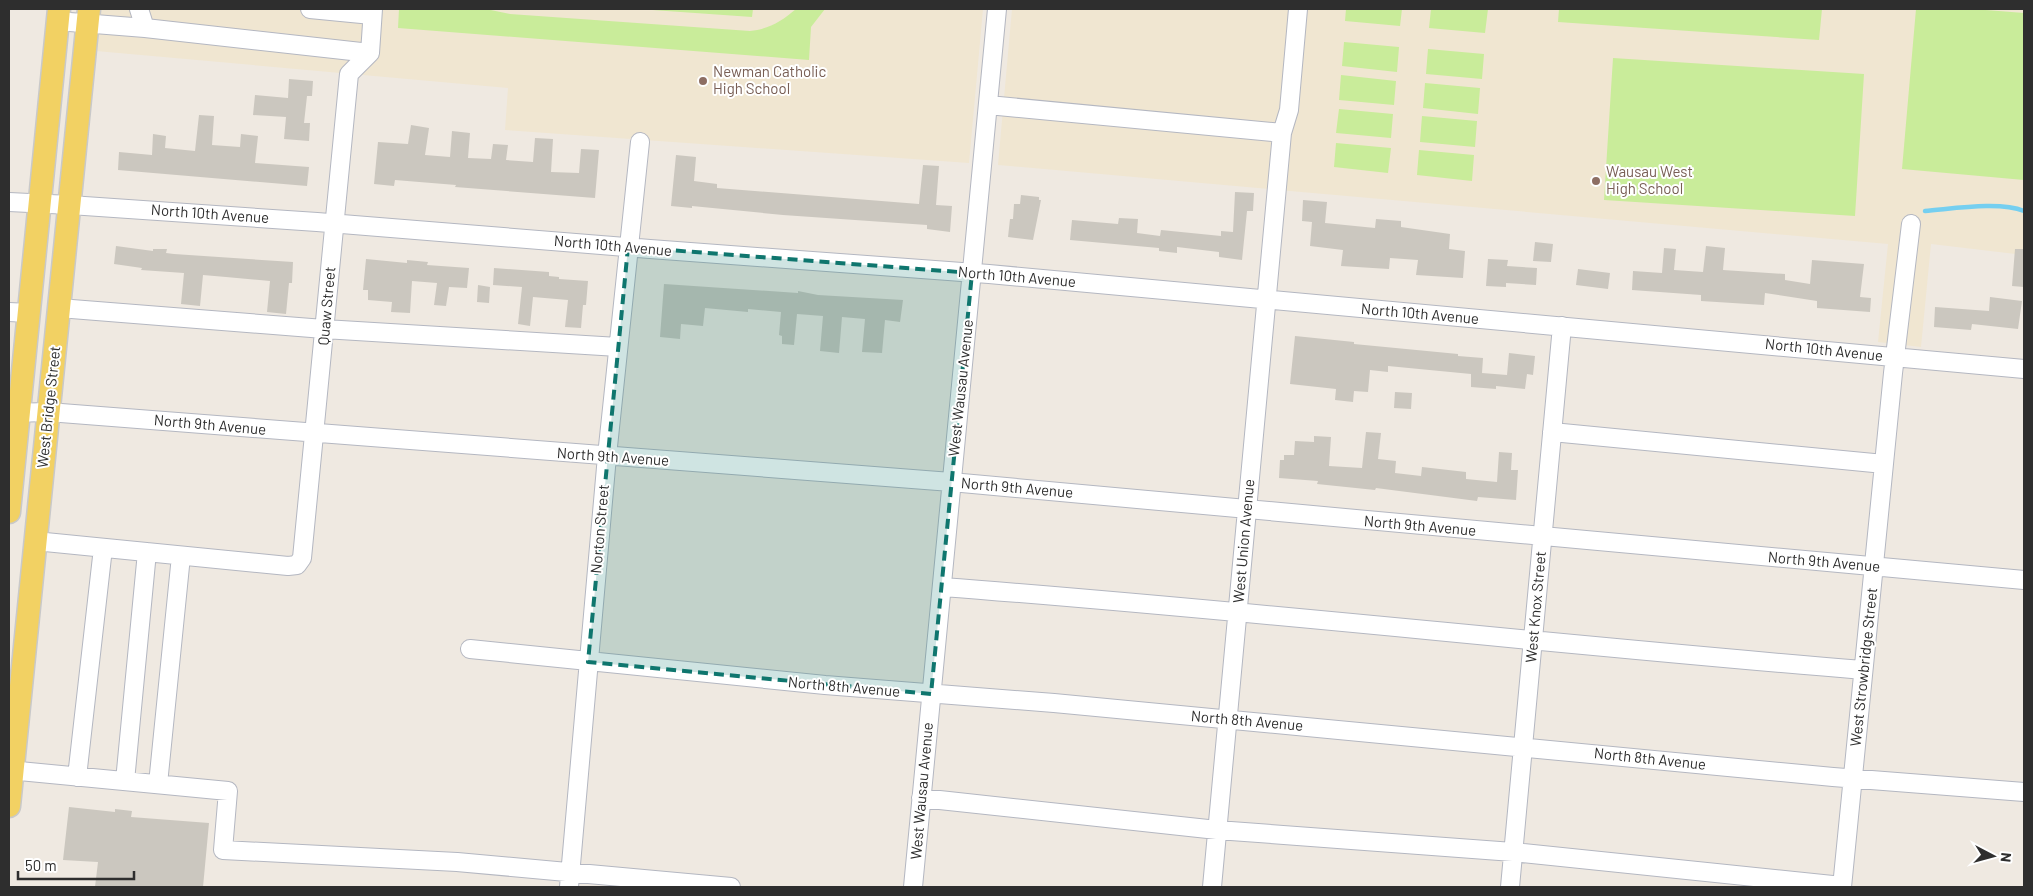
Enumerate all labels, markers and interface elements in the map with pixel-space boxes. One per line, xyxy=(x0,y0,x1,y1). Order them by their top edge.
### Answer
place label: Newman Catholic High School xyxy=(713,62,826,97)
marker: Newman Catholic High School xyxy=(697,75,709,87)
place label: Wausau West High School xyxy=(1606,162,1693,197)
marker: Wausau West High School xyxy=(1590,175,1602,187)
street label: North 10th Avenue xyxy=(150,200,270,226)
street label: North 10th Avenue xyxy=(553,231,673,259)
street label: North 10th Avenue xyxy=(957,262,1077,290)
street label: Quaw Street xyxy=(314,266,338,346)
street label: North 10th Avenue xyxy=(1360,299,1480,327)
street label: West Wausau Avenue xyxy=(944,318,976,457)
street label: North 10th Avenue xyxy=(1764,334,1884,364)
street label: West Bridge Street xyxy=(33,345,63,469)
street label: North 9th Avenue xyxy=(153,410,267,438)
street label: North 9th Avenue xyxy=(556,443,670,469)
street label: North 9th Avenue xyxy=(960,473,1074,501)
street label: West Union Avenue xyxy=(1229,478,1257,604)
street label: Norton Street xyxy=(586,484,612,574)
street label: North 9th Avenue xyxy=(1363,511,1477,539)
street label: North 9th Avenue xyxy=(1767,547,1881,575)
street label: West Knox Street xyxy=(1521,550,1549,664)
street label: West Strowbridge Street xyxy=(1846,586,1880,747)
street label: North 8th Avenue xyxy=(787,672,901,700)
street label: North 8th Avenue xyxy=(1190,706,1304,734)
street label: West Wausau Avenue xyxy=(906,722,936,860)
street label: North 8th Avenue xyxy=(1593,743,1707,773)
north arrow xyxy=(1968,831,2018,881)
scale bar xyxy=(18,848,134,880)
text: N xyxy=(1997,852,2015,863)
text: 50 m xyxy=(25,856,57,874)

